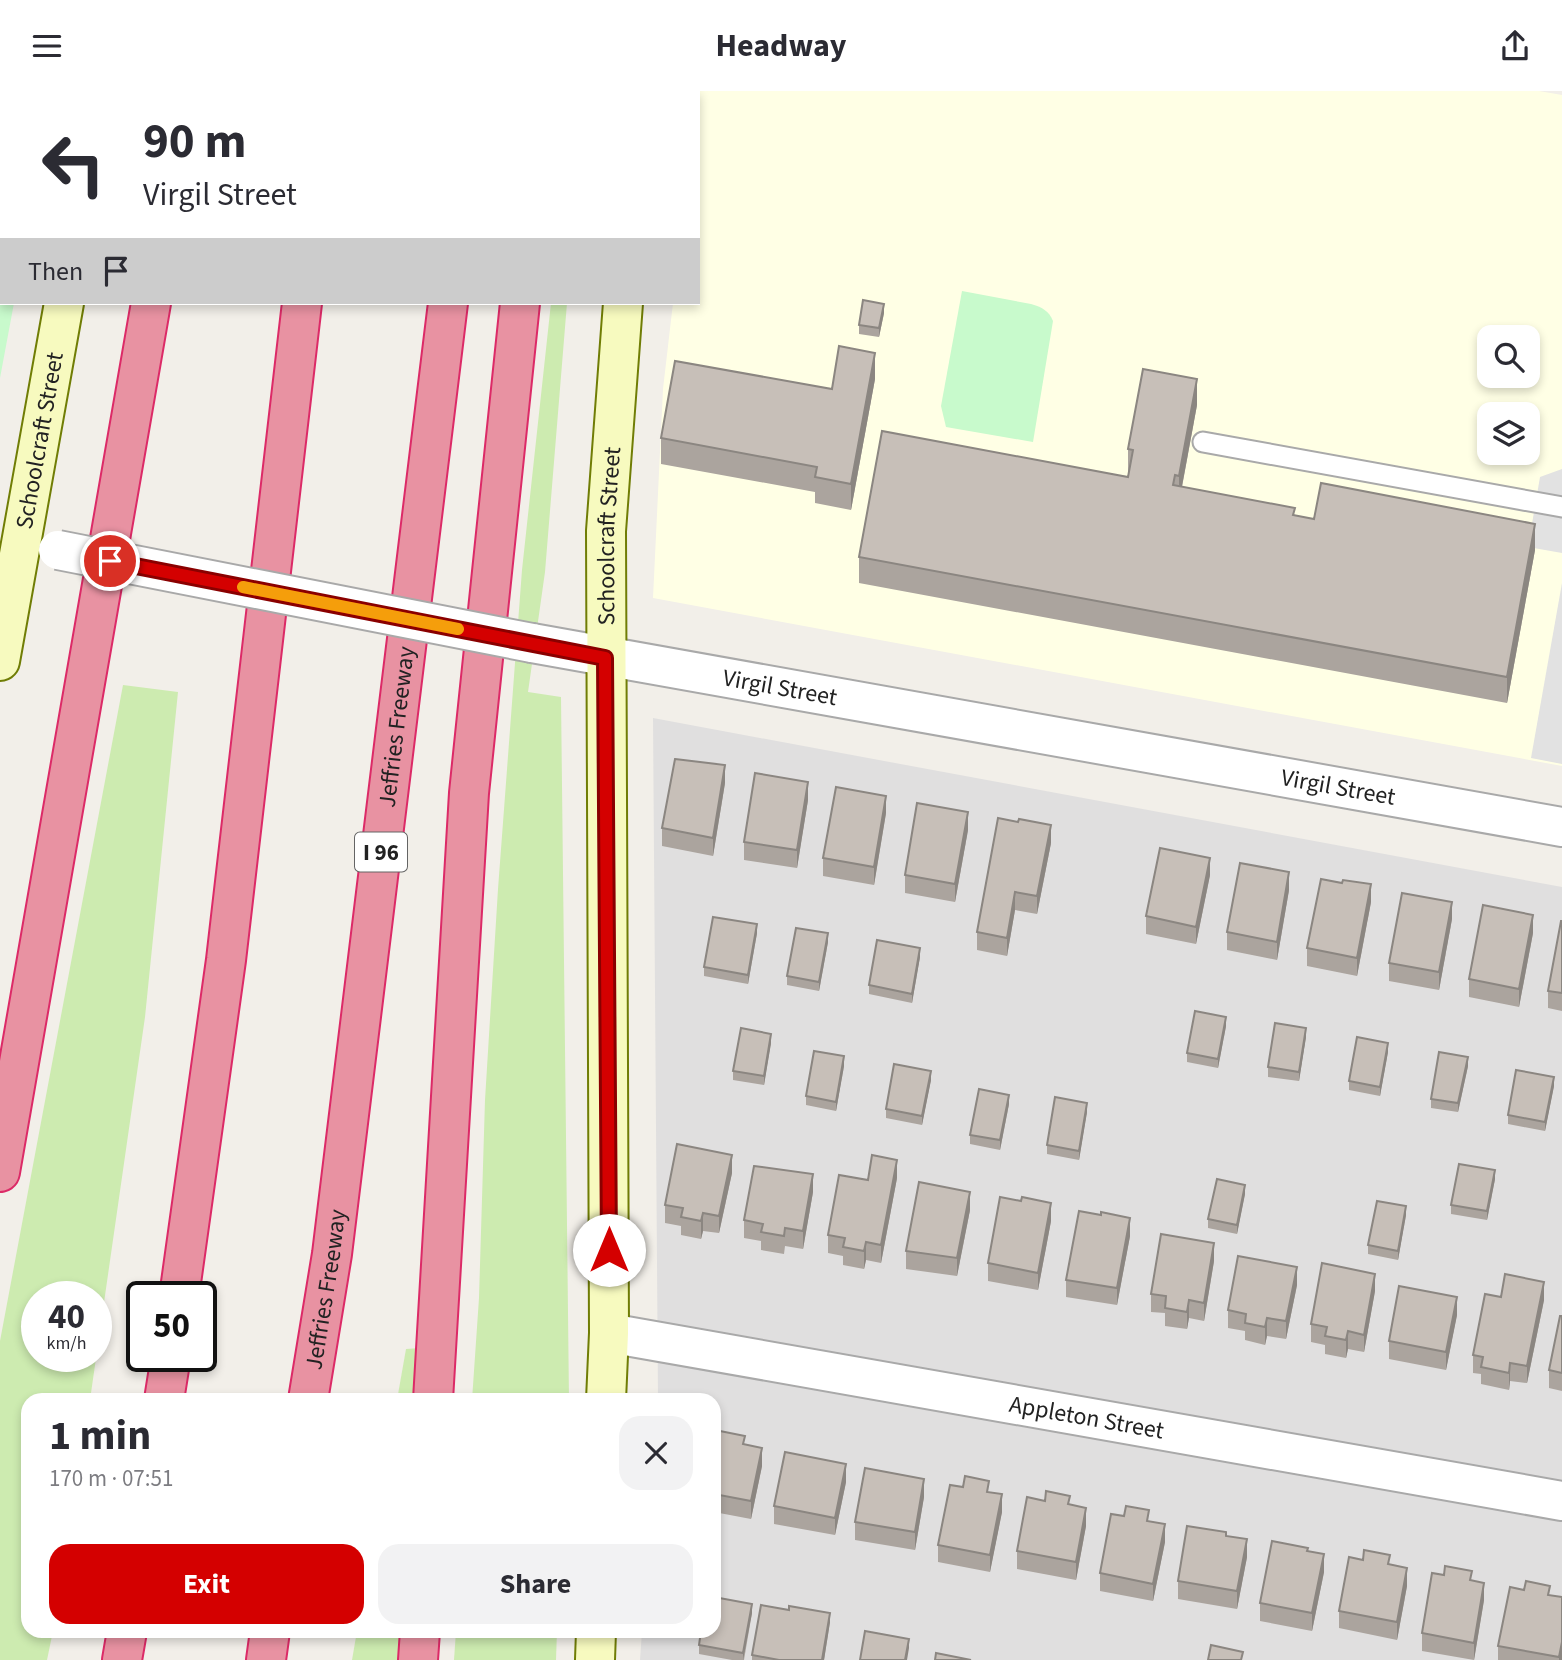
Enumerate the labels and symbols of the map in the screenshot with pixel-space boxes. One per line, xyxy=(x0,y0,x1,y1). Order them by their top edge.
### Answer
street label: Schoolcraft Street xyxy=(6,349,72,532)
street label: Schoolcraft Street xyxy=(588,445,630,626)
pin xyxy=(80,531,140,591)
street label: Jeffries Freeway xyxy=(369,644,423,809)
street label: Virgil Street xyxy=(720,660,840,715)
street label: Virgil Street xyxy=(1278,760,1398,814)
road number: I 96 xyxy=(355,832,407,871)
street label: Jeffries Freeway xyxy=(296,1207,355,1372)
position arrow xyxy=(572,1213,646,1287)
speed limit sign: 50 xyxy=(126,1281,217,1372)
street label: Appleton Street xyxy=(1007,1386,1167,1448)

